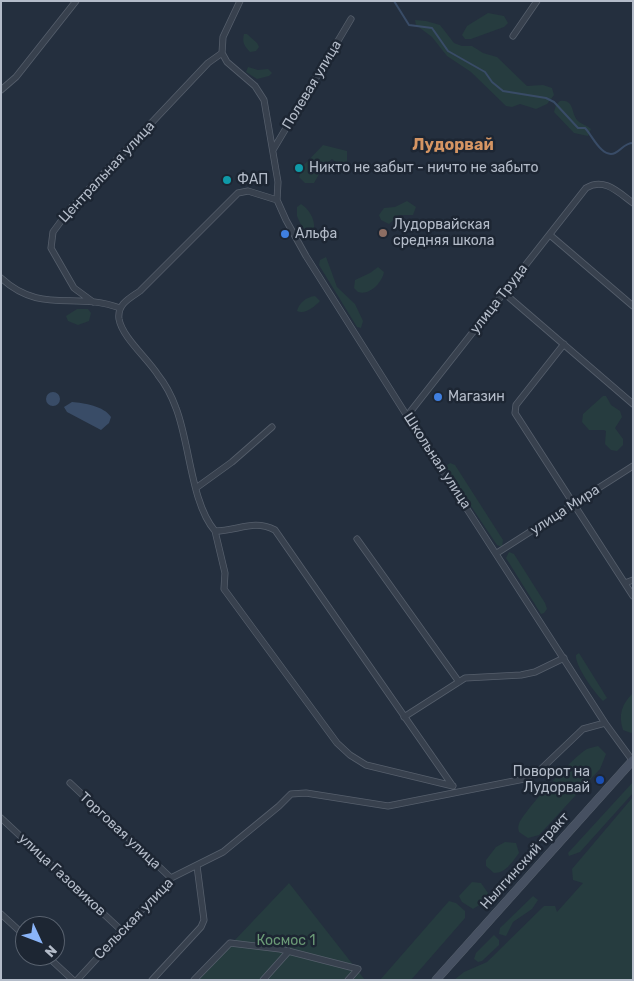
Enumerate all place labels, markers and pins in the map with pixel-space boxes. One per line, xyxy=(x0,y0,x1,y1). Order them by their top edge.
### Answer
place label: Никто не забыт - ничто не забыто xyxy=(309,160,539,176)
marker: Никто не забыт - ничто не забыто xyxy=(293,162,305,174)
place label: ФАП xyxy=(237,172,268,188)
marker: ФАП xyxy=(221,174,233,186)
place label: Лудорвайская средняя школа xyxy=(393,217,494,250)
place label: Альфа xyxy=(295,226,337,242)
marker: Лудорвайская средняя школа xyxy=(377,227,389,239)
marker: Альфа xyxy=(279,228,291,240)
place label: Магазин xyxy=(448,389,505,405)
marker: Магазин xyxy=(432,391,444,403)
place label: Поворот на Лудорвай xyxy=(513,764,590,796)
marker: Поворот на Лудорвай xyxy=(594,774,606,786)

